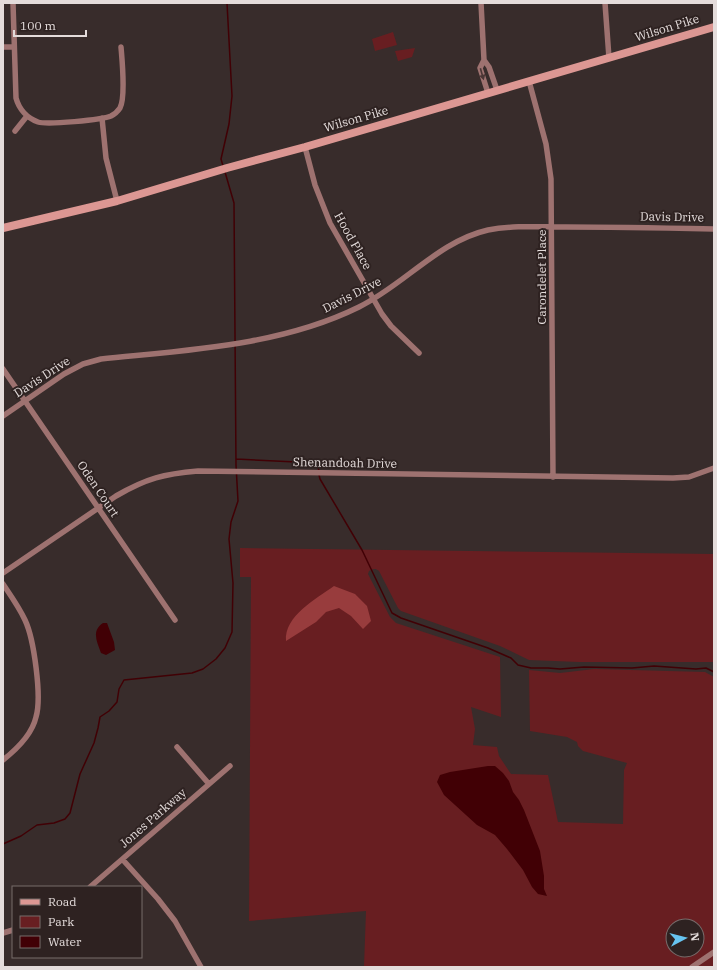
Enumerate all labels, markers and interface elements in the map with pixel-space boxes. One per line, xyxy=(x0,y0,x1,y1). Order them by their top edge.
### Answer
street label: Wilson Pike xyxy=(633,11,701,44)
scale bar xyxy=(14,12,86,38)
text: 100 m xyxy=(20,18,56,33)
one-way arrow xyxy=(479,68,485,80)
street label: Wilson Pike xyxy=(322,102,390,135)
street label: Davis Drive xyxy=(640,208,704,225)
street label: Hood Place xyxy=(331,209,375,272)
street label: Carondelet Place xyxy=(534,230,549,324)
street label: Davis Drive xyxy=(320,273,384,316)
street label: Davis Drive xyxy=(11,353,73,400)
street label: Shenandoah Drive xyxy=(293,454,397,471)
street label: Oden Court xyxy=(74,458,123,520)
street label: Jones Parkway xyxy=(116,784,189,851)
legend xyxy=(12,886,142,958)
text: Road xyxy=(48,894,77,909)
text: Park xyxy=(48,914,74,929)
north arrow xyxy=(665,918,705,958)
text: N xyxy=(687,932,702,942)
text: Water xyxy=(48,934,82,949)

